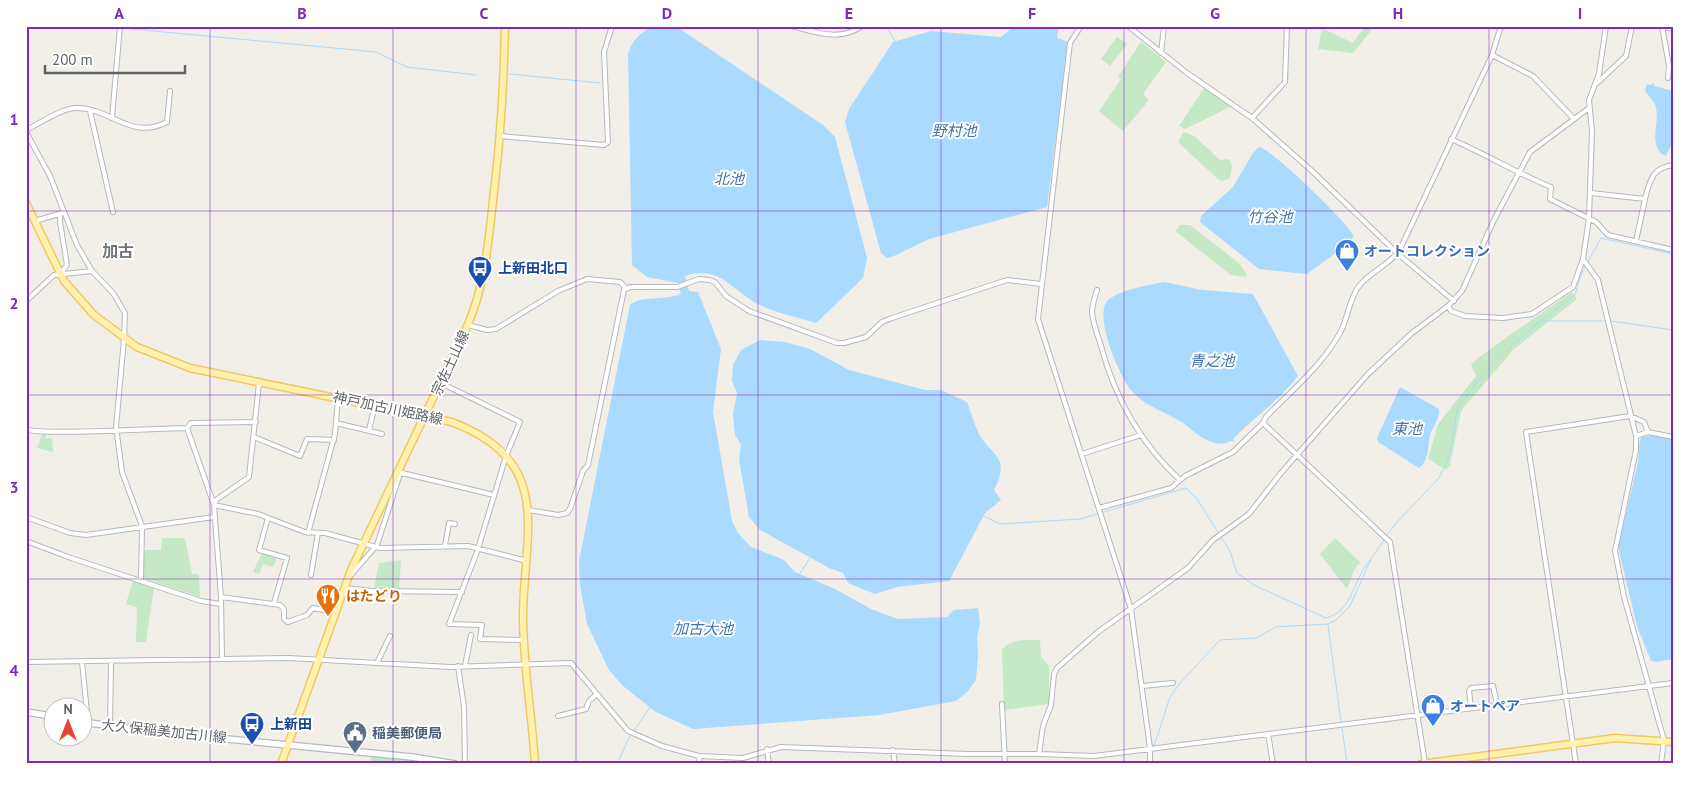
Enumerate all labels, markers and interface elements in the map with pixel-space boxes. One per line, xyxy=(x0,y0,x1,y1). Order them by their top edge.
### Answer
text: A xyxy=(114,3,124,23)
text: B xyxy=(297,3,307,23)
text: C xyxy=(480,3,489,23)
text: D xyxy=(662,3,672,23)
text: E xyxy=(845,3,853,23)
text: F xyxy=(1028,3,1036,23)
text: G xyxy=(1210,3,1220,23)
text: H xyxy=(1393,3,1403,23)
text: I xyxy=(1578,3,1582,23)
scale bar xyxy=(45,42,185,74)
text: 200 m xyxy=(52,50,93,69)
text: 1 xyxy=(9,109,19,129)
water label: 野村池 xyxy=(931,121,978,140)
water label: 北池 xyxy=(714,169,746,188)
water label: 竹谷池 xyxy=(1247,207,1294,226)
shop icon: オートコレクション xyxy=(1334,238,1360,272)
district label: 加古 xyxy=(102,241,134,261)
place label: オートコレクション xyxy=(1364,242,1490,260)
bus stop icon: 上新田北口 xyxy=(467,255,493,289)
place label: 上新田北口 xyxy=(498,259,568,277)
text: 2 xyxy=(9,293,19,313)
street label: 宗佐土山線 xyxy=(427,327,473,399)
water label: 青之池 xyxy=(1189,351,1236,370)
street label: 神戸加古川姫路線 xyxy=(331,388,445,428)
water label: 東池 xyxy=(1392,419,1424,438)
text: 3 xyxy=(9,477,19,497)
restaurant icon: はたどり xyxy=(315,583,341,617)
place label: はたどり xyxy=(346,587,402,605)
water label: 加古大池 xyxy=(673,619,735,638)
text: 4 xyxy=(9,660,19,680)
shop icon: オートペア xyxy=(1420,693,1446,727)
place label: オートペア xyxy=(1450,697,1520,715)
north arrow xyxy=(42,698,92,748)
text: N xyxy=(63,700,73,718)
bus stop icon: 上新田 xyxy=(239,711,265,745)
street label: 大久保稲美加古川線 xyxy=(100,715,228,747)
place label: 上新田 xyxy=(270,715,312,733)
public building icon: 稲美郵便局 xyxy=(342,720,368,754)
place label: 稲美郵便局 xyxy=(372,724,442,742)

